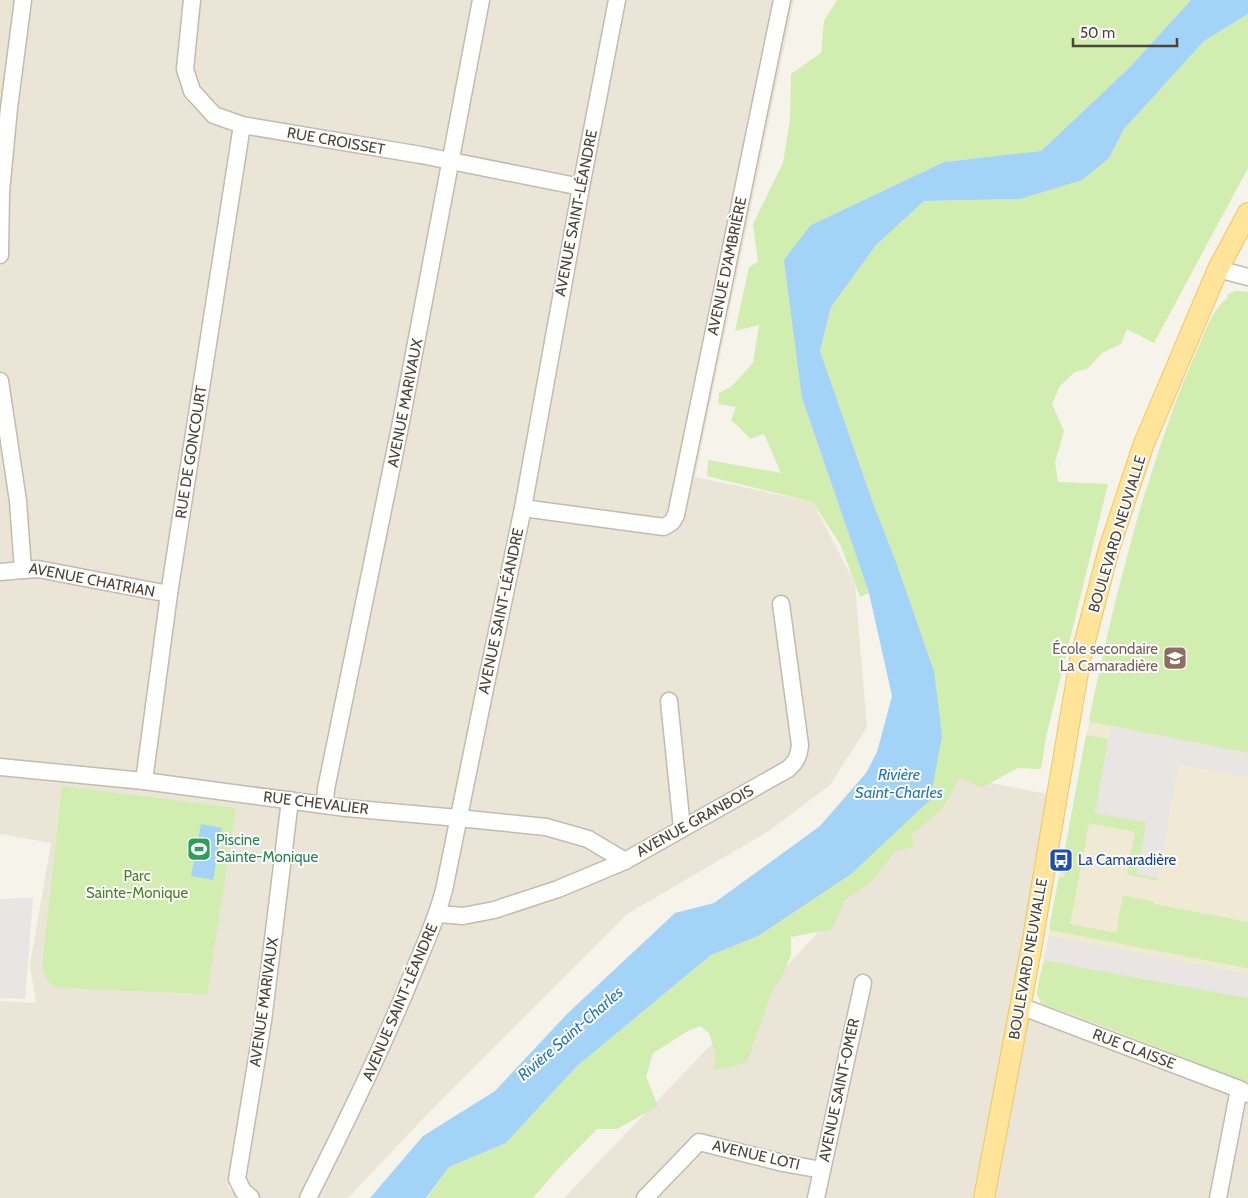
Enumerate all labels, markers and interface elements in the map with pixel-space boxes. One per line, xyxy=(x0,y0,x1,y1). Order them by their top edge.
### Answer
scale bar xyxy=(1073,15,1177,47)
text: 50 m xyxy=(1080,24,1115,42)
street label: RUE CROISSET xyxy=(286,124,386,158)
street label: AVENUE SAINT-LÉANDRE xyxy=(550,128,601,298)
street label: AVENUE D'AMBRIÈRE xyxy=(703,195,750,337)
street label: AVENUE MARIVAUX xyxy=(384,337,426,469)
street label: RUE DE GONCOURT xyxy=(172,384,210,520)
street label: BOULEVARD NEUVIALLE xyxy=(1084,453,1150,615)
street label: AVENUE SAINT-LÉANDRE xyxy=(474,526,527,696)
street label: AVENUE CHATRIAN xyxy=(27,559,157,601)
place label: École secondaire La Camaradière xyxy=(1052,639,1158,675)
school or university icon: École secondaire La Camaradière xyxy=(1162,645,1188,671)
water label: Rivière Saint-Charles xyxy=(855,765,943,802)
street label: AVENUE GRANBOIS xyxy=(633,781,757,861)
street label: RUE CHEVALIER xyxy=(262,788,370,818)
place label: Piscine Sainte-Monique xyxy=(216,831,318,866)
sports icon: Piscine Sainte-Monique xyxy=(186,836,212,862)
bus stop icon: La Camaradière xyxy=(1048,847,1074,873)
place label: La Camaradière xyxy=(1078,851,1176,869)
park label: Parc Sainte-Monique xyxy=(86,867,188,902)
street label: BOULEVARD NEUVIALLE xyxy=(1005,877,1051,1041)
street label: AVENUE SAINT-LÉANDRE xyxy=(358,920,441,1083)
street label: AVENUE MARIVAUX xyxy=(246,936,282,1068)
water label: Rivière Saint-Charles xyxy=(514,982,627,1084)
street label: AVENUE SAINT-OMER xyxy=(815,1017,863,1163)
street label: RUE CLAISSE xyxy=(1090,1025,1178,1073)
street label: AVENUE LOTI xyxy=(711,1136,801,1174)

